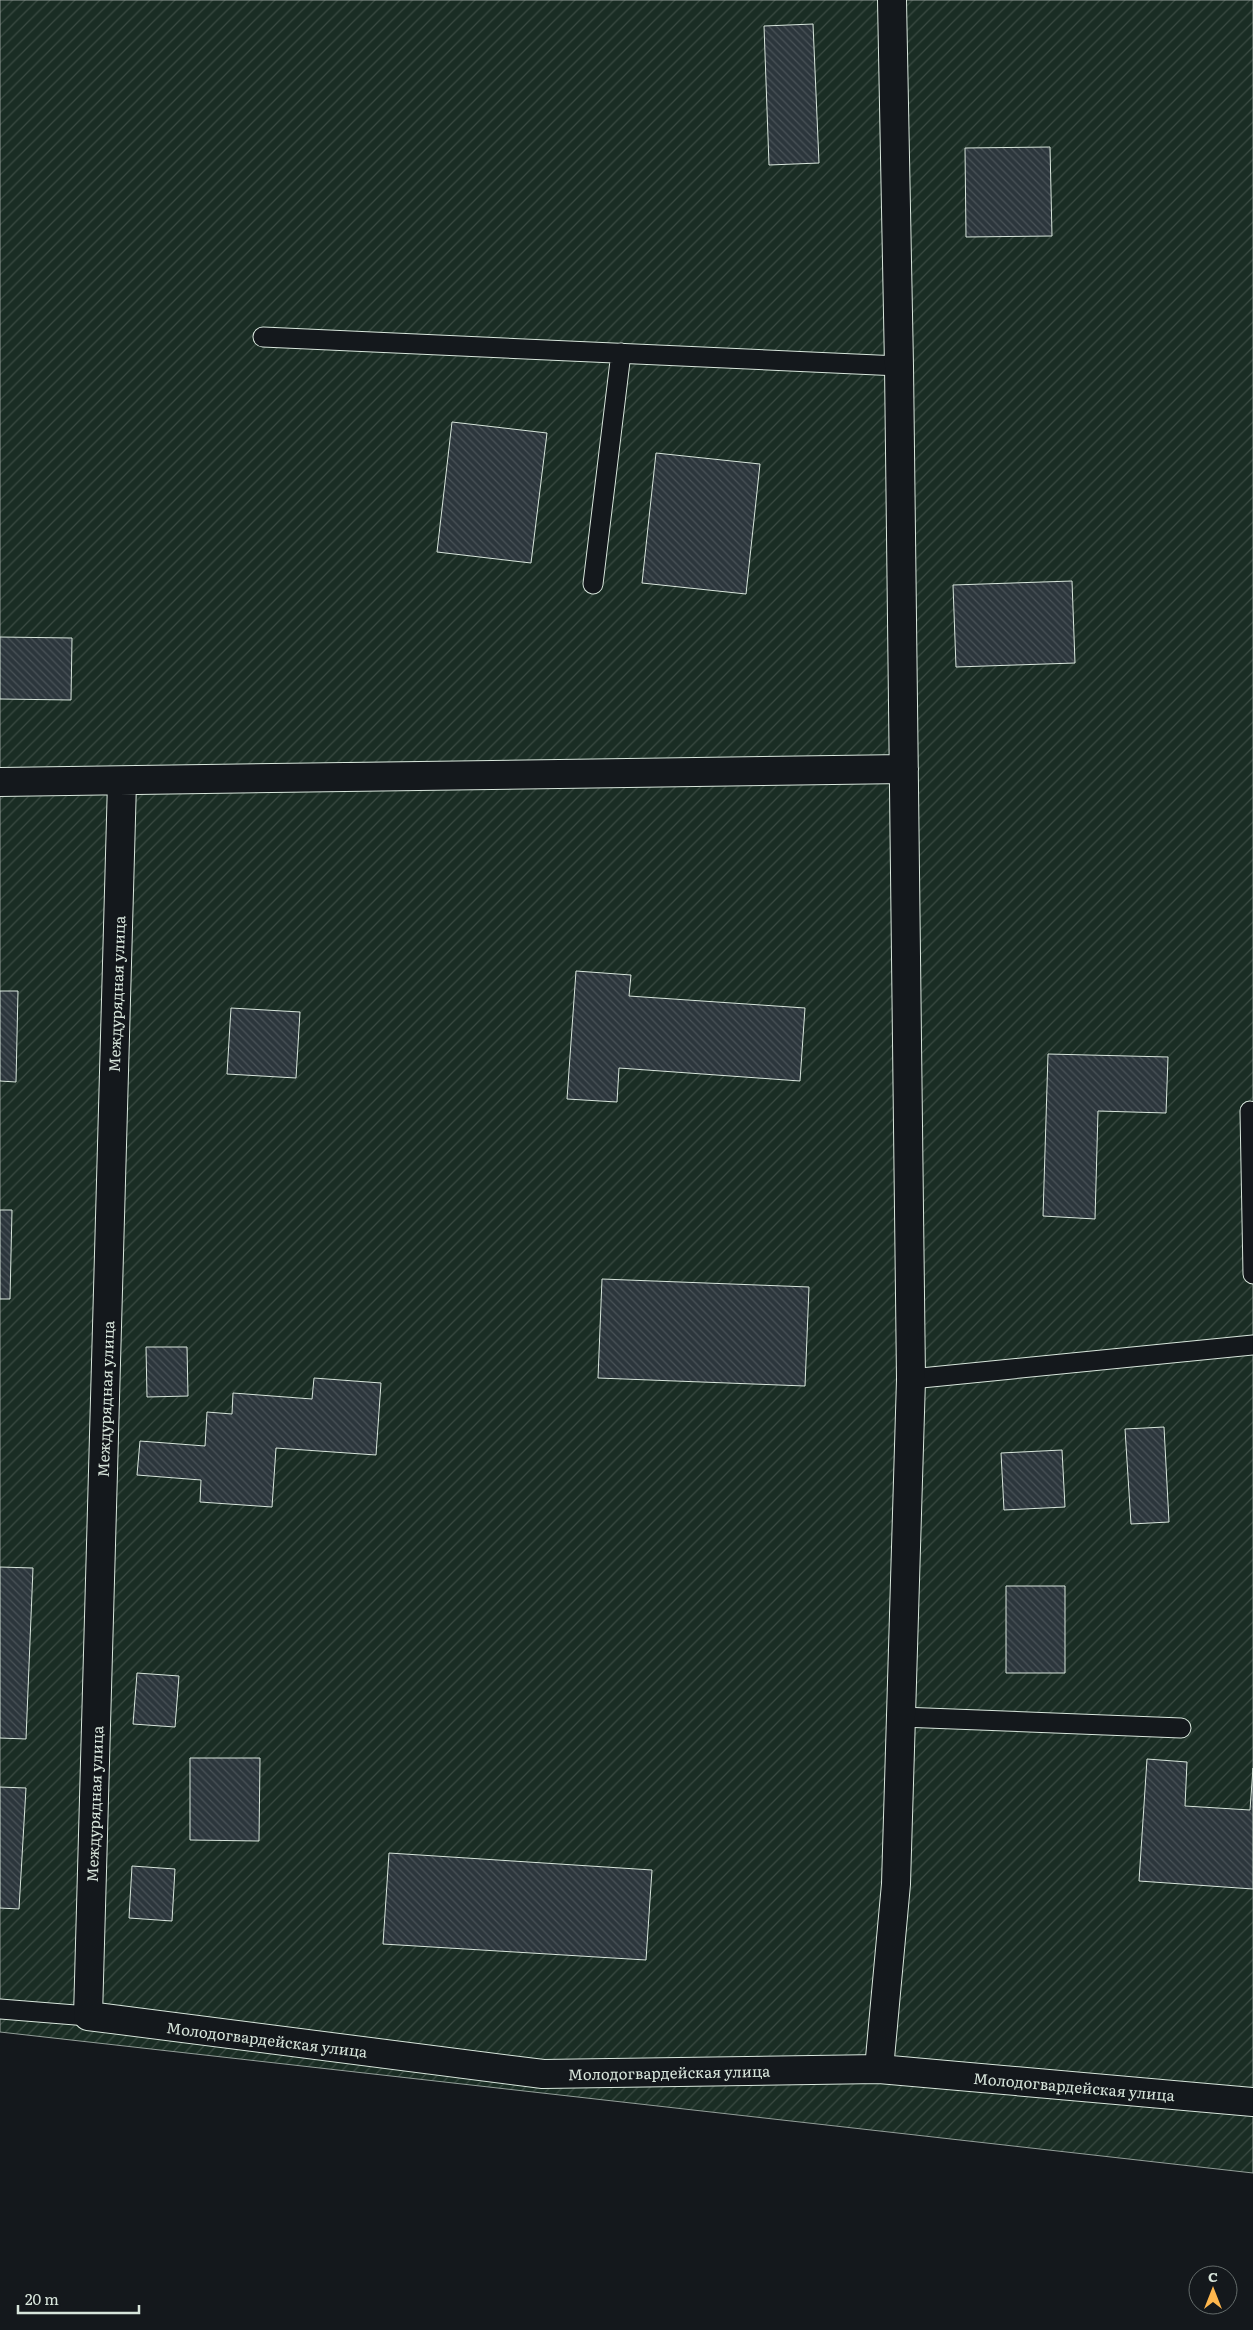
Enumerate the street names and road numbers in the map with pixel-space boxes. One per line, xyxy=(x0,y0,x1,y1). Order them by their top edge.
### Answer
street label: Междурядная улица xyxy=(102,914,130,1073)
street label: Междурядная улица xyxy=(91,1319,119,1478)
street label: Междурядная улица xyxy=(80,1724,108,1883)
street label: Молодогвардейская улица xyxy=(165,2015,370,2063)
street label: Молодогвардейская улица xyxy=(568,2059,771,2085)
street label: Молодогвардейская улица xyxy=(972,2066,1177,2106)

